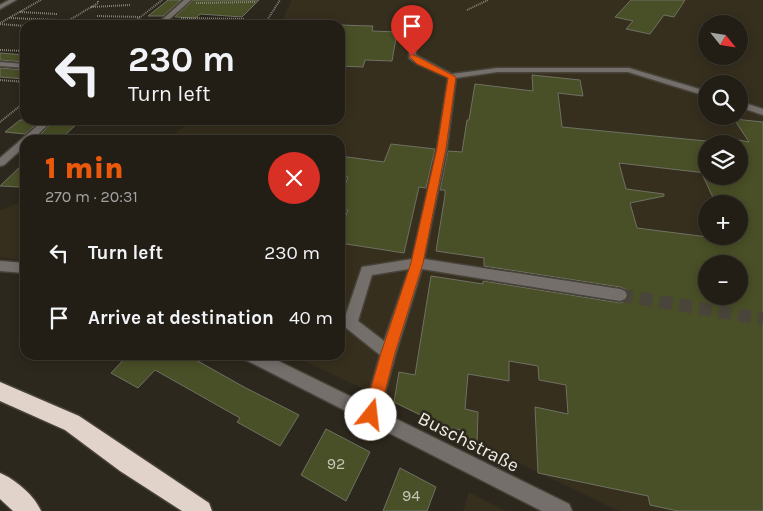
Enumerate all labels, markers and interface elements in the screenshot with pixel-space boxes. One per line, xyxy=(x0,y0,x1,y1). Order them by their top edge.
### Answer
pin xyxy=(391,5,433,56)
icon: arrive xyxy=(398,12,426,40)
north arrow xyxy=(698,15,748,65)
map controls xyxy=(698,15,748,305)
text: 230 m xyxy=(128,39,235,80)
icon: left xyxy=(45,40,110,105)
button: search xyxy=(698,75,748,125)
text: Turn left xyxy=(128,81,211,107)
button: layers xyxy=(698,135,748,185)
text: 1 min xyxy=(45,150,124,186)
button: close xyxy=(268,152,320,204)
text: 270 m · 20:31 xyxy=(45,187,138,206)
button: + xyxy=(698,195,748,245)
icon: left xyxy=(45,239,73,267)
text: Turn left xyxy=(88,242,163,264)
text: 230 m xyxy=(264,242,320,264)
button: − xyxy=(698,255,748,305)
icon: arrive xyxy=(45,304,73,332)
text: Arrive at destination xyxy=(88,307,274,329)
text: 40 m xyxy=(289,307,333,329)
position arrow xyxy=(344,388,396,440)
street label: Buschstraße xyxy=(414,407,523,477)
house number: 92 xyxy=(327,454,345,473)
house number: 94 xyxy=(402,486,420,505)

